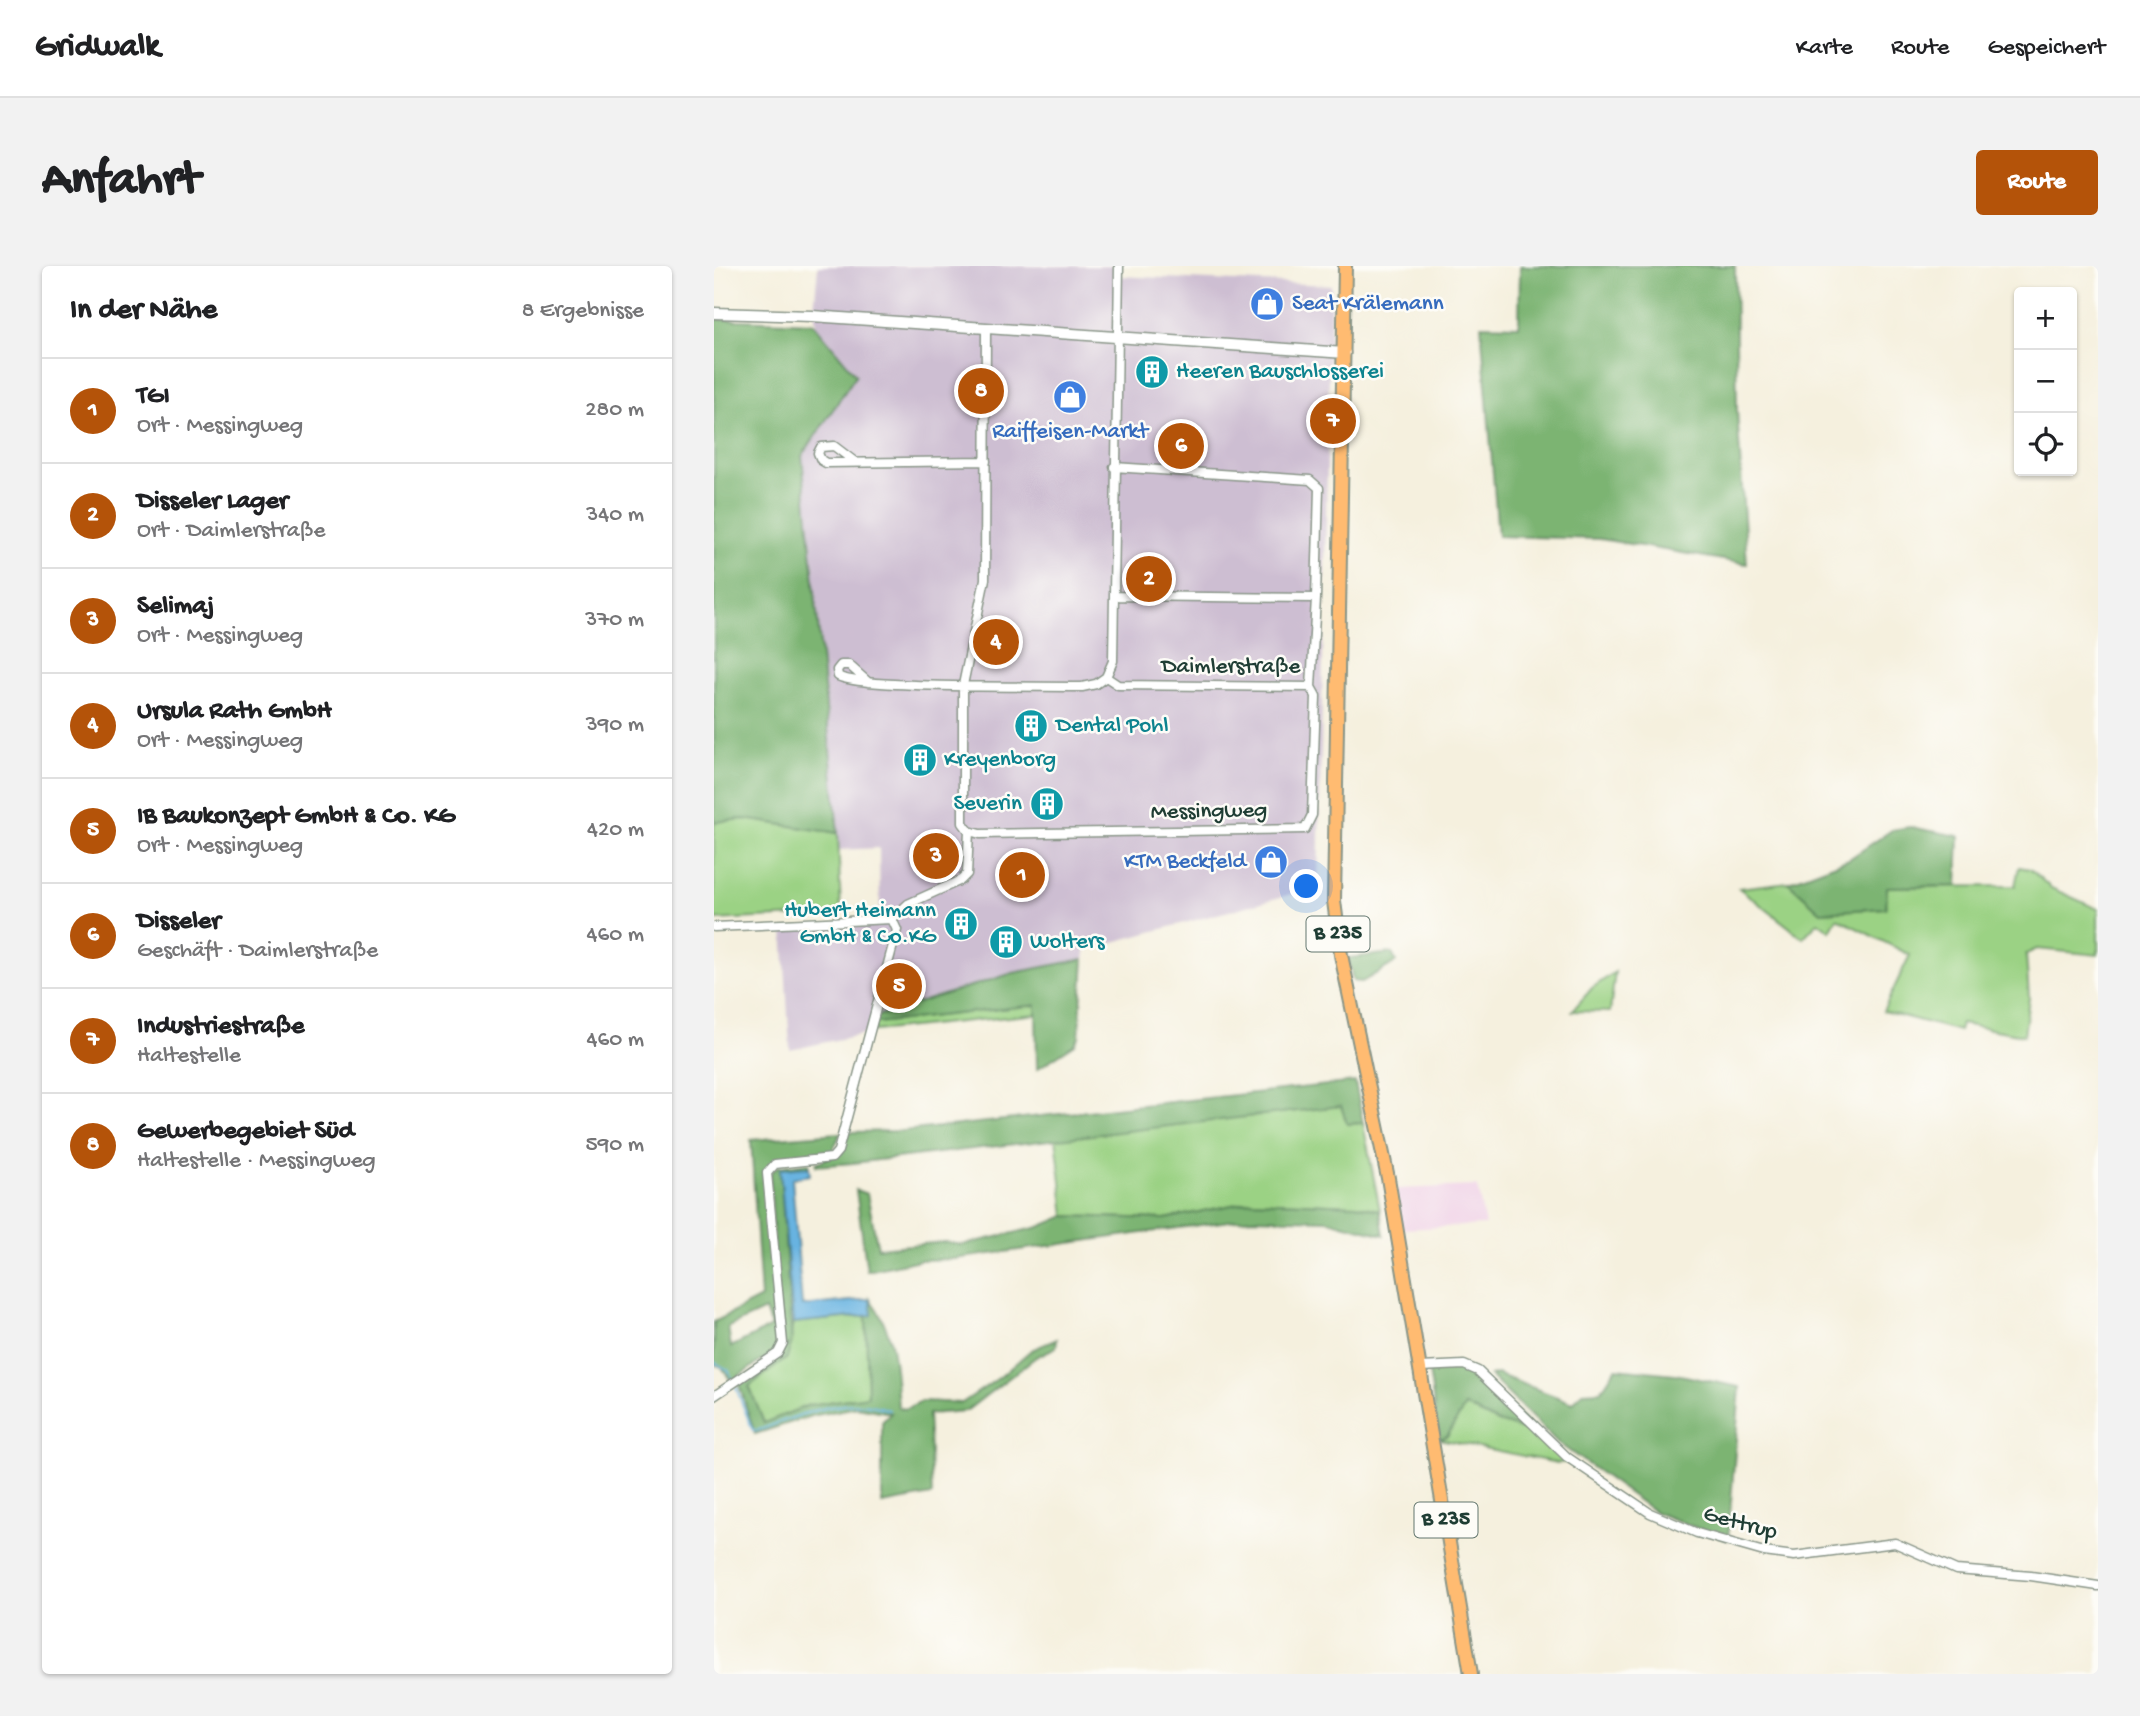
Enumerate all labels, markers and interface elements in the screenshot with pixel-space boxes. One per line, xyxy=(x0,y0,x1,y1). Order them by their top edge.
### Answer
text: Gridwalk xyxy=(35,29,160,67)
text: Karte xyxy=(1796,34,1853,63)
text: Route xyxy=(1891,34,1950,63)
text: Gespeichert xyxy=(1988,34,2105,63)
button: Route xyxy=(1976,150,2098,215)
text: Anfahrt xyxy=(42,153,200,211)
shop icon: Seat Krälemann xyxy=(1248,285,1286,323)
map controls xyxy=(2014,287,2077,476)
button: + xyxy=(2014,287,2077,350)
place label: Seat Krälemann xyxy=(1292,291,1444,318)
text: In der Nähe xyxy=(70,294,217,329)
text: 8 Ergebnisse xyxy=(522,298,644,325)
button: − xyxy=(2014,350,2077,413)
building icon: Heeren Bauschlosserei xyxy=(1133,353,1171,391)
place label: Heeren Bauschlosserei xyxy=(1176,359,1384,386)
pin: 8 xyxy=(958,365,1004,417)
shop icon: Raiffeisen-Markt xyxy=(1051,378,1089,416)
text: TGI xyxy=(137,382,170,413)
pin: 7 xyxy=(1310,395,1356,447)
text: 1 xyxy=(88,397,98,424)
text: 280 m xyxy=(585,397,644,424)
text: Ort · Messingweg xyxy=(137,413,303,440)
button: locate xyxy=(2014,413,2077,476)
place label: Raiffeisen-Markt xyxy=(992,419,1149,446)
pin: 6 xyxy=(1158,420,1204,472)
text: Disseler Lager xyxy=(137,487,288,518)
text: 2 xyxy=(87,502,99,529)
text: 340 m xyxy=(586,502,644,529)
text: Ort · Daimlerstraße xyxy=(137,518,325,545)
pin: 2 xyxy=(1126,553,1172,605)
text: Selimaj xyxy=(137,592,214,623)
text: 3 xyxy=(87,607,99,634)
text: 370 m xyxy=(585,607,644,634)
pin: 4 xyxy=(973,616,1019,668)
text: Ort · Messingweg xyxy=(137,623,303,650)
street label: Daimlerstraße xyxy=(1160,654,1302,681)
text: Ursula Rath GmbH xyxy=(137,697,332,728)
building icon: Dental Pohl xyxy=(1012,707,1050,745)
text: 4 xyxy=(88,712,98,739)
text: 390 m xyxy=(586,712,644,739)
place label: Dental Pohl xyxy=(1054,713,1169,740)
text: Ort · Messingweg xyxy=(137,728,303,755)
building icon: Kreyenborg xyxy=(901,741,939,779)
place label: Kreyenborg xyxy=(944,747,1056,774)
building icon: Severin xyxy=(1028,785,1066,823)
place label: Severin xyxy=(953,791,1022,818)
street label: Messingweg xyxy=(1150,797,1268,827)
text: IB Baukonzept GmbH & Co. KG xyxy=(137,802,455,833)
text: 5 xyxy=(87,817,99,844)
text: 420 m xyxy=(587,817,644,844)
pin: 3 xyxy=(913,830,959,882)
text: Ort · Messingweg xyxy=(137,833,303,860)
shop icon: KTM Beckfeld xyxy=(1252,843,1290,881)
pin: 1 xyxy=(999,849,1045,901)
place label: KTM Beckfeld xyxy=(1124,849,1248,876)
your location xyxy=(1289,869,1323,903)
place label: Hubert Heimann GmbH & Co.KG xyxy=(784,898,937,951)
building icon: Hubert Heimann GmbH & Co.KG xyxy=(942,905,980,943)
text: Disseler xyxy=(137,907,221,938)
road number: B 235 xyxy=(1306,916,1370,952)
text: 6 xyxy=(87,922,99,949)
text: 460 m xyxy=(587,922,644,949)
building icon: Wolters xyxy=(987,923,1025,961)
place label: Wolters xyxy=(1030,929,1105,956)
text: Geschäft · Daimlerstraße xyxy=(137,938,378,965)
pin: 5 xyxy=(876,960,922,1012)
text: Industriestraße xyxy=(137,1012,305,1043)
text: 7 xyxy=(87,1027,99,1054)
text: 460 m xyxy=(587,1027,644,1054)
text: Haltestelle xyxy=(137,1043,241,1070)
text: Gewerbegebiet Süd xyxy=(137,1117,354,1148)
text: 8 xyxy=(87,1132,99,1159)
text: 590 m xyxy=(586,1132,644,1159)
text: Haltestelle · Messingweg xyxy=(137,1148,376,1175)
street label: Gettrup xyxy=(1700,1501,1780,1547)
road number: B 235 xyxy=(1414,1502,1478,1538)

